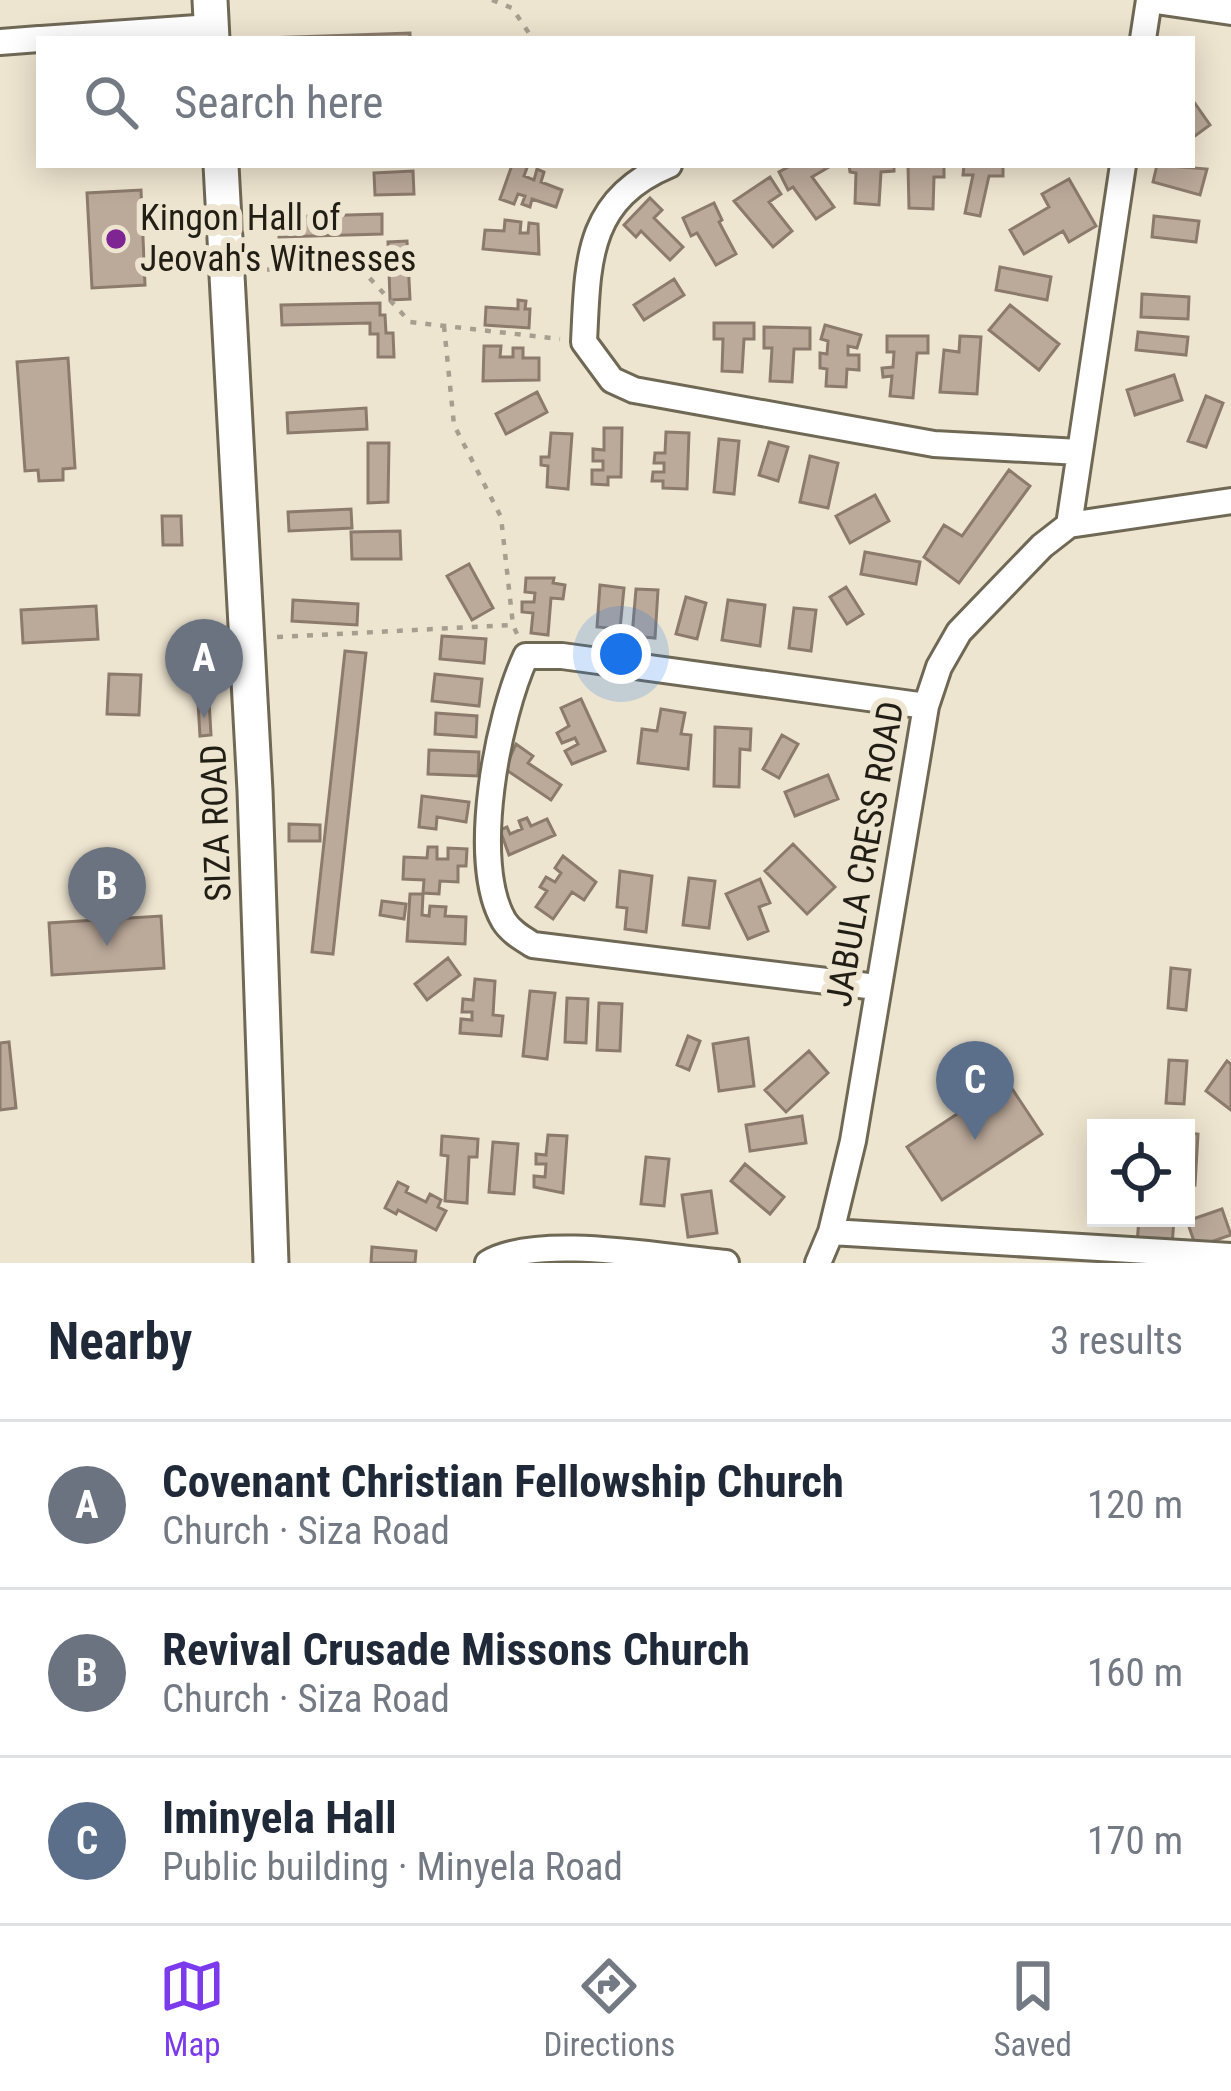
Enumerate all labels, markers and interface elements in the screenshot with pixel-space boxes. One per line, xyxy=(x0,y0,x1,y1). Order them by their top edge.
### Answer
search box xyxy=(36,36,1195,168)
icon: search xyxy=(78,69,144,135)
text: Search here xyxy=(174,76,383,129)
place label: Kingon Hall of Jeovah's Witnesses xyxy=(140,197,416,280)
marker: Kingon Hall of Jeovah's Witnesses xyxy=(103,226,129,252)
pin: A xyxy=(165,619,243,718)
your location xyxy=(591,624,651,684)
street label: JABULA CRESS ROAD xyxy=(818,698,912,1010)
street label: SIZA ROAD xyxy=(192,744,240,902)
pin: B xyxy=(68,847,146,946)
pin: C xyxy=(936,1041,1014,1140)
map controls xyxy=(1087,1119,1195,1227)
button: locate xyxy=(1087,1119,1195,1227)
text: Nearby xyxy=(48,1312,192,1371)
text: 3 results xyxy=(1050,1318,1183,1364)
text: Covenant Christian Fellowship Church xyxy=(162,1455,844,1508)
text: A xyxy=(75,1482,99,1528)
text: 120 m xyxy=(1087,1482,1183,1528)
text: Church · Siza Road xyxy=(162,1508,450,1554)
text: Revival Crusade Missons Church xyxy=(162,1623,750,1676)
text: B xyxy=(76,1650,98,1696)
text: 160 m xyxy=(1087,1650,1183,1696)
text: Church · Siza Road xyxy=(162,1676,450,1722)
text: Iminyela Hall xyxy=(162,1791,397,1844)
text: C xyxy=(76,1818,98,1864)
text: 170 m xyxy=(1087,1818,1183,1864)
text: Public building · Minyela Road xyxy=(162,1844,623,1890)
tab: Map xyxy=(159,1953,225,2064)
tab: Directions xyxy=(543,1953,675,2064)
tab: Saved xyxy=(993,1953,1072,2064)

